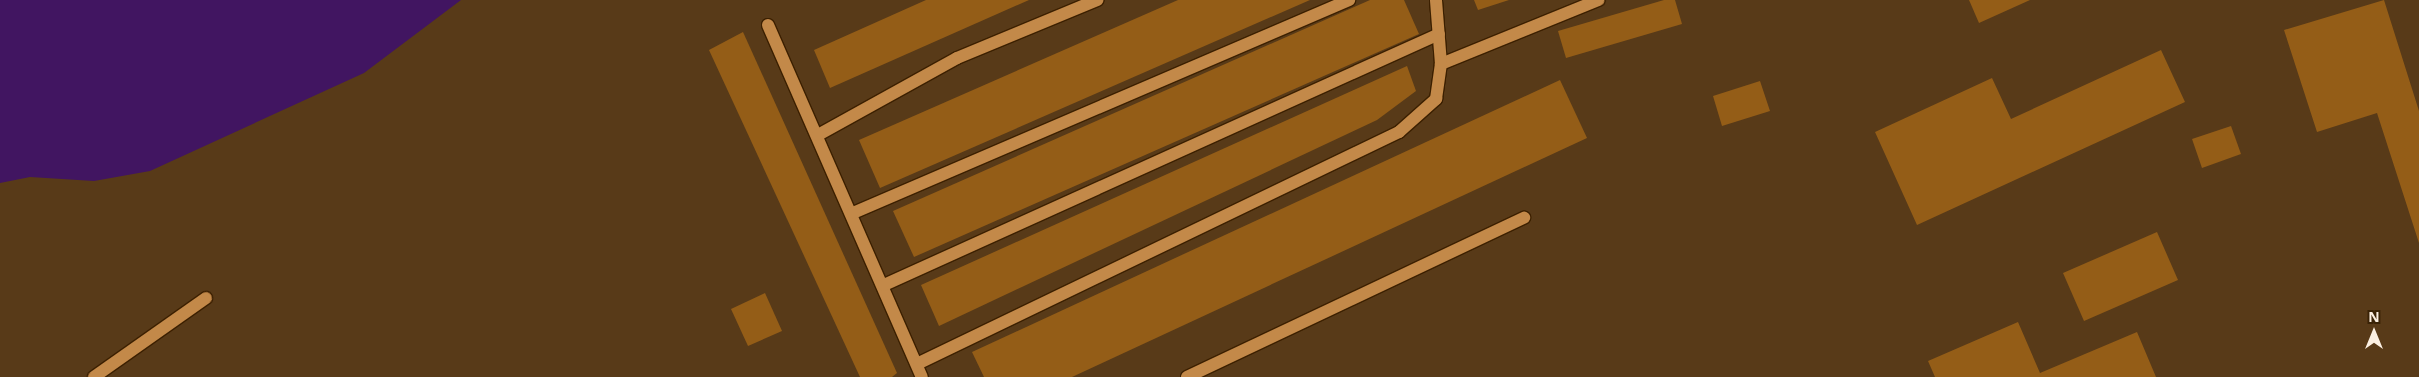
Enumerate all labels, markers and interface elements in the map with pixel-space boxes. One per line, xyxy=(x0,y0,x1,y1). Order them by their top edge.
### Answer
north arrow xyxy=(2349,307,2399,357)
text: N xyxy=(2368,307,2380,326)

